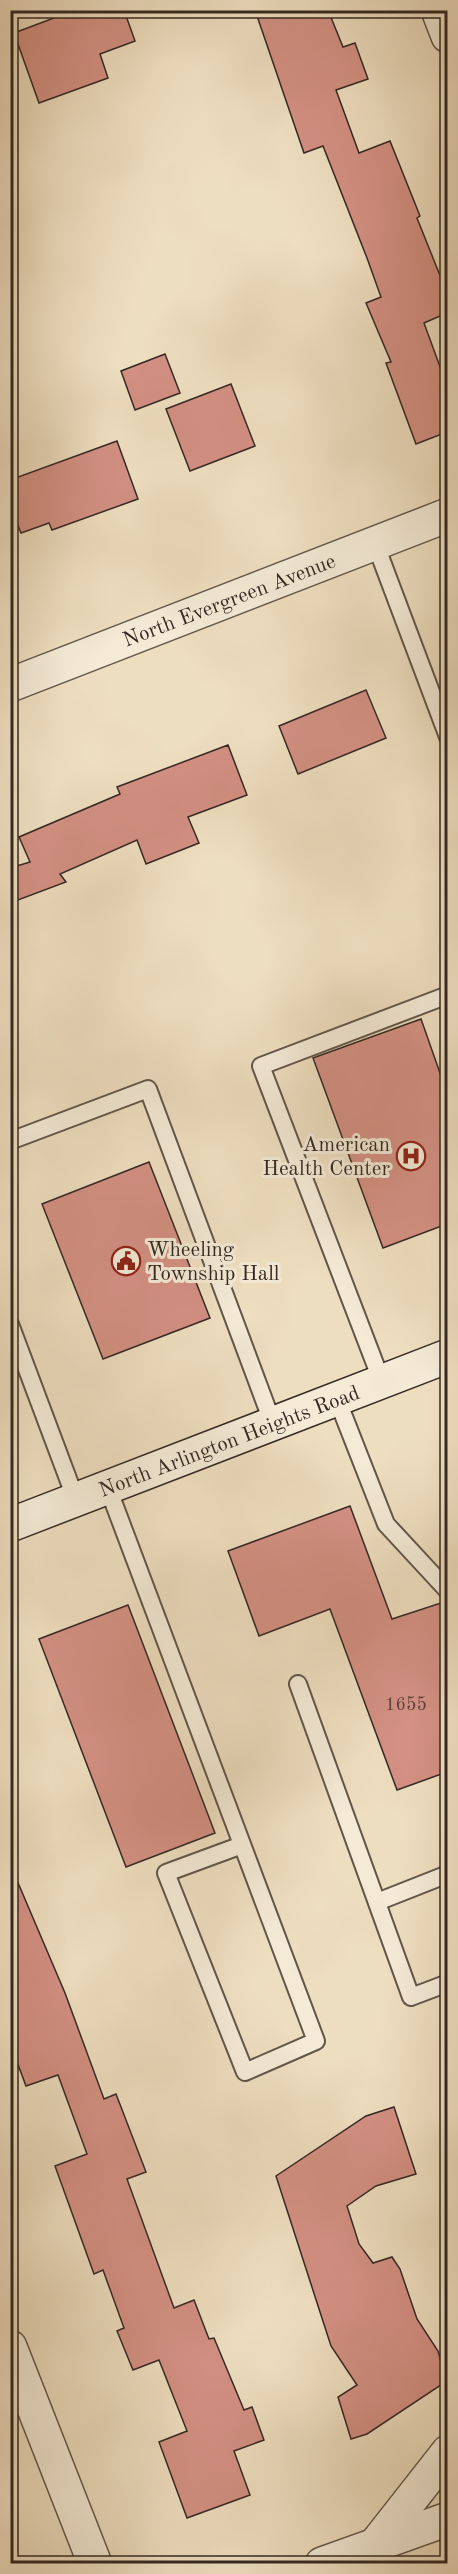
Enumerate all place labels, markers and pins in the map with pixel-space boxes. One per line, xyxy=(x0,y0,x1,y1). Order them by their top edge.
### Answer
place label: American Health Center xyxy=(262,1135,390,1180)
hospital icon: American Health Center xyxy=(395,1140,427,1172)
place label: Wheeling Township Hall xyxy=(147,1240,280,1285)
public building icon: Wheeling Township Hall xyxy=(110,1245,142,1277)

